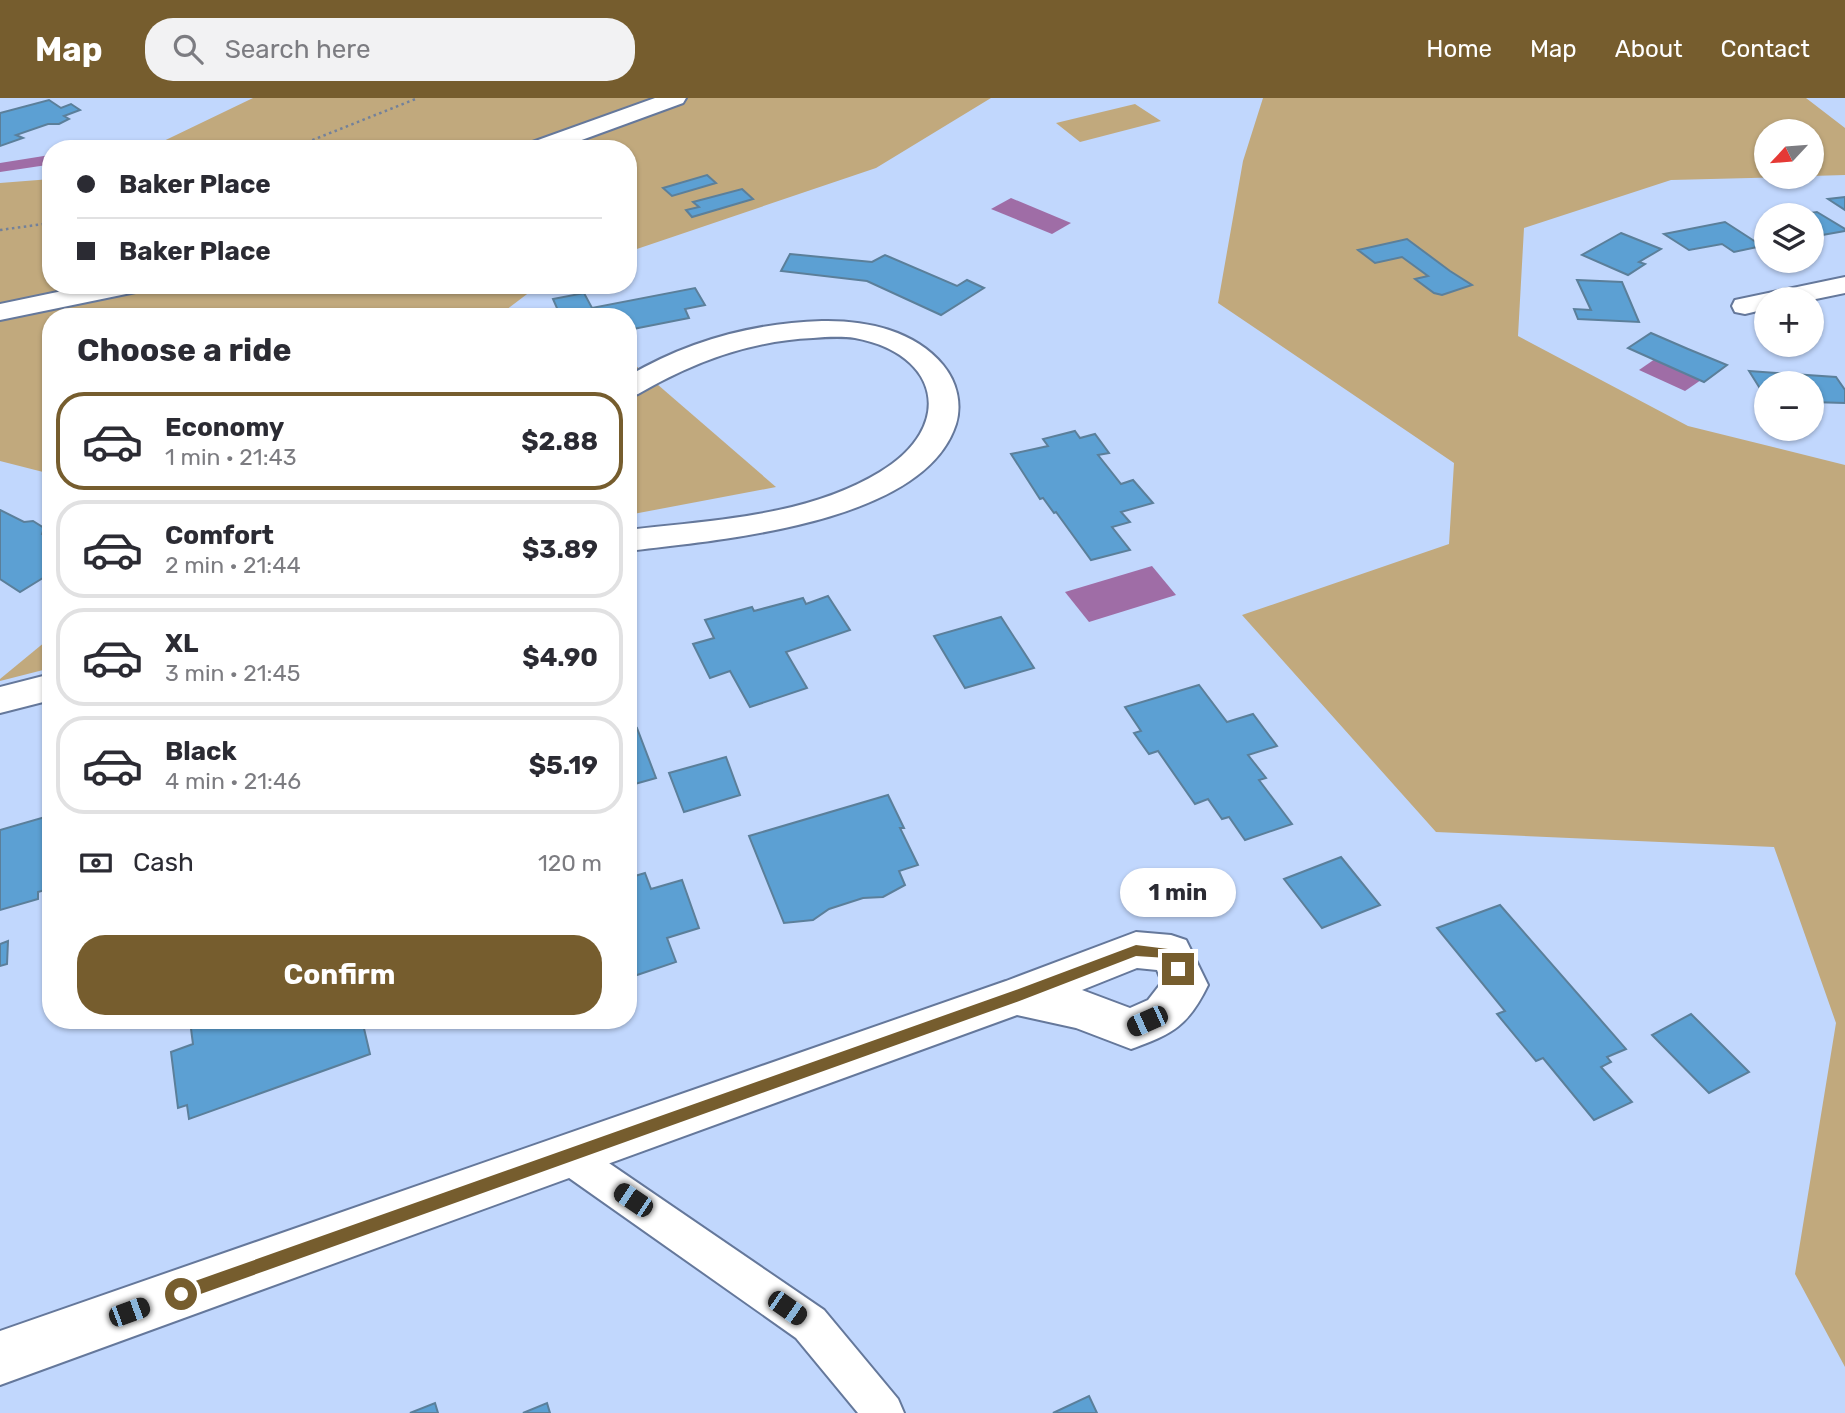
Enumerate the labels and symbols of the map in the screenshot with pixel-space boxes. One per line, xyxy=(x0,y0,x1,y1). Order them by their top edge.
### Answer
north arrow xyxy=(1754,119,1824,189)
callout: 1 min xyxy=(1120,868,1236,916)
route end xyxy=(1162,953,1194,985)
car xyxy=(1124,1003,1171,1039)
car xyxy=(610,1180,657,1220)
route start xyxy=(165,1278,197,1310)
car xyxy=(764,1287,811,1329)
car xyxy=(106,1295,153,1329)

